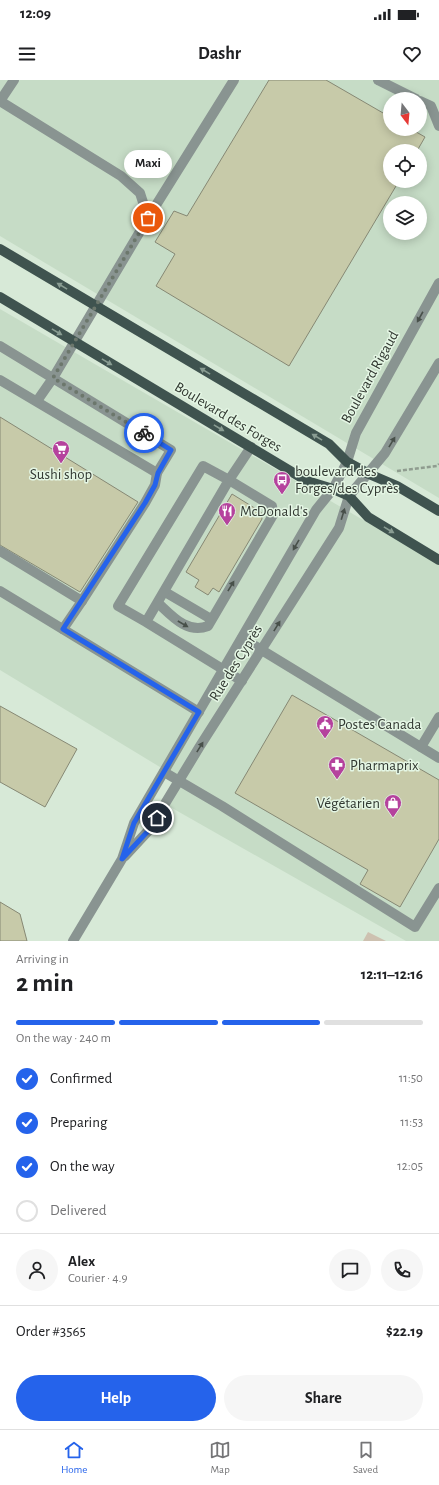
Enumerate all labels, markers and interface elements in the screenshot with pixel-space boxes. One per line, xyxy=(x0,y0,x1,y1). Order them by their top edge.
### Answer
text: 12:09 xyxy=(20,6,51,21)
icon: menu xyxy=(16,43,38,65)
icon: heart xyxy=(401,43,423,65)
text: Dashr xyxy=(198,45,241,63)
north arrow xyxy=(383,92,427,136)
map controls xyxy=(383,92,427,240)
button: locate xyxy=(383,144,427,188)
callout: Maxi xyxy=(124,150,172,178)
text: Maxi xyxy=(135,157,161,170)
button: layers xyxy=(383,196,427,240)
pin xyxy=(131,201,165,235)
icon: bag xyxy=(137,207,159,229)
one-way arrow xyxy=(56,282,68,289)
one-way arrow xyxy=(417,311,423,323)
one-way arrow xyxy=(52,328,62,336)
street label: Boulevard Rigaud xyxy=(338,328,402,426)
one-way arrow xyxy=(101,358,113,365)
one-way arrow xyxy=(199,368,211,375)
street label: Boulevard des Forges xyxy=(172,379,284,455)
courier xyxy=(124,413,164,453)
icon: bike xyxy=(133,422,155,444)
one-way arrow xyxy=(213,425,225,432)
one-way arrow xyxy=(311,434,323,441)
one-way arrow xyxy=(388,436,395,448)
supermarket icon: Sushi shop xyxy=(51,439,71,464)
place label: boulevard des Forges/des Cyprès xyxy=(295,464,399,496)
place label: Sushi shop xyxy=(30,467,92,482)
bus stop icon: boulevard des Forges/des Cyprès xyxy=(272,470,292,495)
restaurant icon: McDonald's xyxy=(217,501,237,526)
place label: McDonald's xyxy=(240,504,308,519)
one-way arrow xyxy=(340,508,346,520)
one-way arrow xyxy=(384,526,394,534)
one-way arrow xyxy=(292,539,299,550)
one-way arrow xyxy=(228,580,235,592)
one-way arrow xyxy=(273,620,281,631)
one-way arrow xyxy=(177,621,189,628)
street label: Rue des Cyprès xyxy=(207,622,265,704)
public building icon: Postes Canada xyxy=(315,714,335,739)
place label: Postes Canada xyxy=(338,717,422,732)
one-way arrow xyxy=(196,742,204,752)
pharmacy icon: Pharmaprix xyxy=(327,755,347,780)
place label: Pharmaprix xyxy=(350,758,419,773)
shop icon: Végétarien xyxy=(383,793,403,818)
place label: Végétarien xyxy=(317,796,380,811)
pin xyxy=(140,801,174,835)
icon: home xyxy=(146,807,168,829)
text: Arriving in xyxy=(16,953,69,966)
text: 12:11–12:16 xyxy=(361,967,423,982)
text: 2 min xyxy=(16,970,74,996)
text: On the way · 240 m xyxy=(16,1032,111,1045)
icon: check xyxy=(16,1068,38,1090)
text: Confirmed xyxy=(50,1071,112,1086)
text: 11:50 xyxy=(399,1072,423,1085)
icon: check xyxy=(16,1112,38,1134)
text: Preparing xyxy=(50,1115,107,1130)
text: 11:53 xyxy=(400,1116,423,1129)
icon: check xyxy=(16,1156,38,1178)
text: On the way xyxy=(50,1159,115,1174)
text: 12:05 xyxy=(397,1160,423,1173)
text: Delivered xyxy=(50,1203,107,1218)
button: person xyxy=(16,1249,58,1291)
button: chat xyxy=(329,1249,371,1291)
button: phone xyxy=(381,1249,423,1291)
text: Alex xyxy=(68,1254,95,1269)
text: Courier · 4.9 xyxy=(68,1272,128,1285)
text: Order #3565 xyxy=(16,1324,86,1339)
text: $22.19 xyxy=(386,1324,423,1339)
button: Help xyxy=(16,1375,216,1421)
button: Share xyxy=(224,1375,423,1421)
tab: Home xyxy=(61,1439,87,1476)
tab: Map xyxy=(209,1439,231,1476)
tab: Saved xyxy=(353,1439,378,1476)

